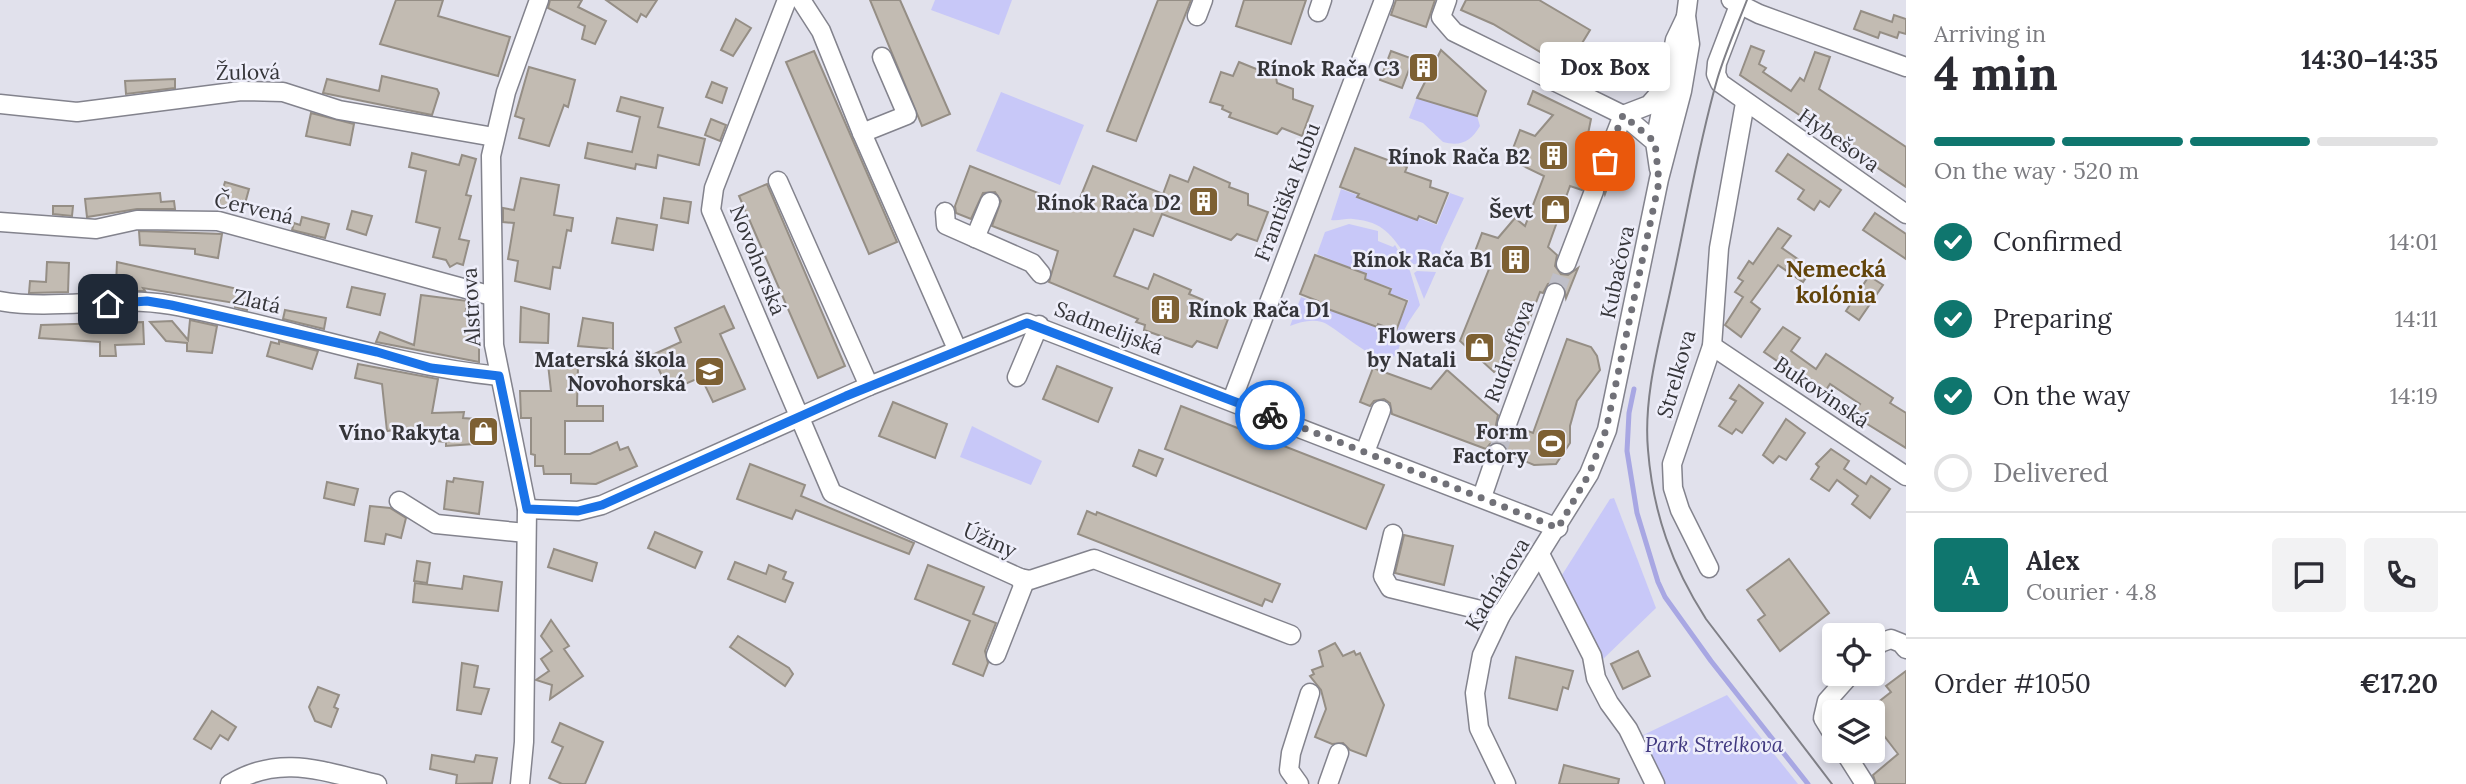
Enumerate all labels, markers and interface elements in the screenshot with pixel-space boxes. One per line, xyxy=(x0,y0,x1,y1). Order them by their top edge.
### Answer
text: Arriving in xyxy=(1934,19,2046,48)
callout: Dox Box xyxy=(1540,42,1670,91)
text: 14:30–14:35 xyxy=(2301,43,2438,76)
text: 4 min xyxy=(1934,44,2058,103)
building icon: Rínok Rača C3 xyxy=(1406,51,1440,85)
text: Dox Box xyxy=(1560,52,1650,81)
place label: Rínok Rača C3 xyxy=(1256,55,1400,82)
street label: Žulová xyxy=(216,58,281,86)
street label: Hybešova xyxy=(1793,102,1885,178)
street label: Františka Kubu xyxy=(1248,119,1326,265)
pin xyxy=(1575,131,1635,191)
building icon: Rínok Rača B2 xyxy=(1536,139,1570,173)
icon: bag xyxy=(1586,142,1624,180)
place label: Rínok Rača B2 xyxy=(1388,143,1530,170)
text: On the way · 520 m xyxy=(1934,156,2139,185)
building icon: Rínok Rača D2 xyxy=(1187,185,1221,219)
street label: Červená xyxy=(212,186,297,230)
place label: Rínok Rača D2 xyxy=(1037,189,1181,216)
shop icon: Ševt xyxy=(1539,193,1573,227)
place label: Ševt xyxy=(1489,197,1533,224)
street label: Novohorská xyxy=(724,201,792,319)
street label: Kubačova xyxy=(1594,223,1640,321)
icon: check xyxy=(1934,223,1972,261)
text: Confirmed xyxy=(1993,225,2122,258)
text: 14:01 xyxy=(2389,227,2438,256)
building icon: Rínok Rača B1 xyxy=(1498,242,1532,276)
place label: Rínok Rača B1 xyxy=(1352,246,1492,273)
district label: Nemecká kolónia xyxy=(1786,254,1886,309)
street label: Alstrova xyxy=(455,267,487,348)
pin xyxy=(78,274,138,334)
street label: Zlatá xyxy=(230,282,284,320)
icon: home xyxy=(89,285,127,323)
building icon: Rínok Rača D1 xyxy=(1148,292,1182,326)
street label: Sadmelijská xyxy=(1051,295,1167,361)
place label: Rínok Rača D1 xyxy=(1188,296,1330,323)
street label: Rudroffova xyxy=(1478,296,1540,406)
icon: check xyxy=(1934,300,1972,338)
text: Preparing xyxy=(1993,302,2112,335)
text: 14:11 xyxy=(2395,304,2438,333)
place label: Flowers by Natali xyxy=(1366,322,1456,373)
street label: Strelkova xyxy=(1651,327,1701,421)
shop icon: Flowers by Natali xyxy=(1462,330,1496,364)
place label: Materská škola Novohorská xyxy=(534,346,686,397)
street label: Bukovinská xyxy=(1769,350,1875,434)
school or university icon: Materská škola Novohorská xyxy=(692,354,726,388)
icon: check xyxy=(1934,377,1972,415)
text: On the way xyxy=(1993,379,2130,412)
courier xyxy=(1235,380,1305,450)
text: 14:19 xyxy=(2390,381,2438,410)
icon: bike xyxy=(1251,396,1289,434)
shop icon: Víno Rakyta xyxy=(466,415,500,449)
place label: Form Factory xyxy=(1453,418,1528,469)
place label: Víno Rakyta xyxy=(339,419,460,446)
sports icon: Form Factory xyxy=(1534,426,1568,460)
text: Delivered xyxy=(1993,456,2109,489)
street label: Úžiny xyxy=(959,516,1021,564)
street label: Kadnárova xyxy=(1459,532,1535,635)
button: chat xyxy=(2272,538,2346,612)
button: phone xyxy=(2364,538,2438,612)
text: Alex xyxy=(2026,544,2080,577)
text: A xyxy=(1962,559,1980,592)
text: Courier · 4.8 xyxy=(2026,577,2157,606)
map controls xyxy=(1822,623,1885,763)
button: locate xyxy=(1822,623,1885,686)
text: Order #1050 xyxy=(1934,667,2091,700)
text: €17.20 xyxy=(2359,667,2438,700)
button: layers xyxy=(1822,700,1885,763)
park label: Park Strelkova xyxy=(1645,731,1784,758)

